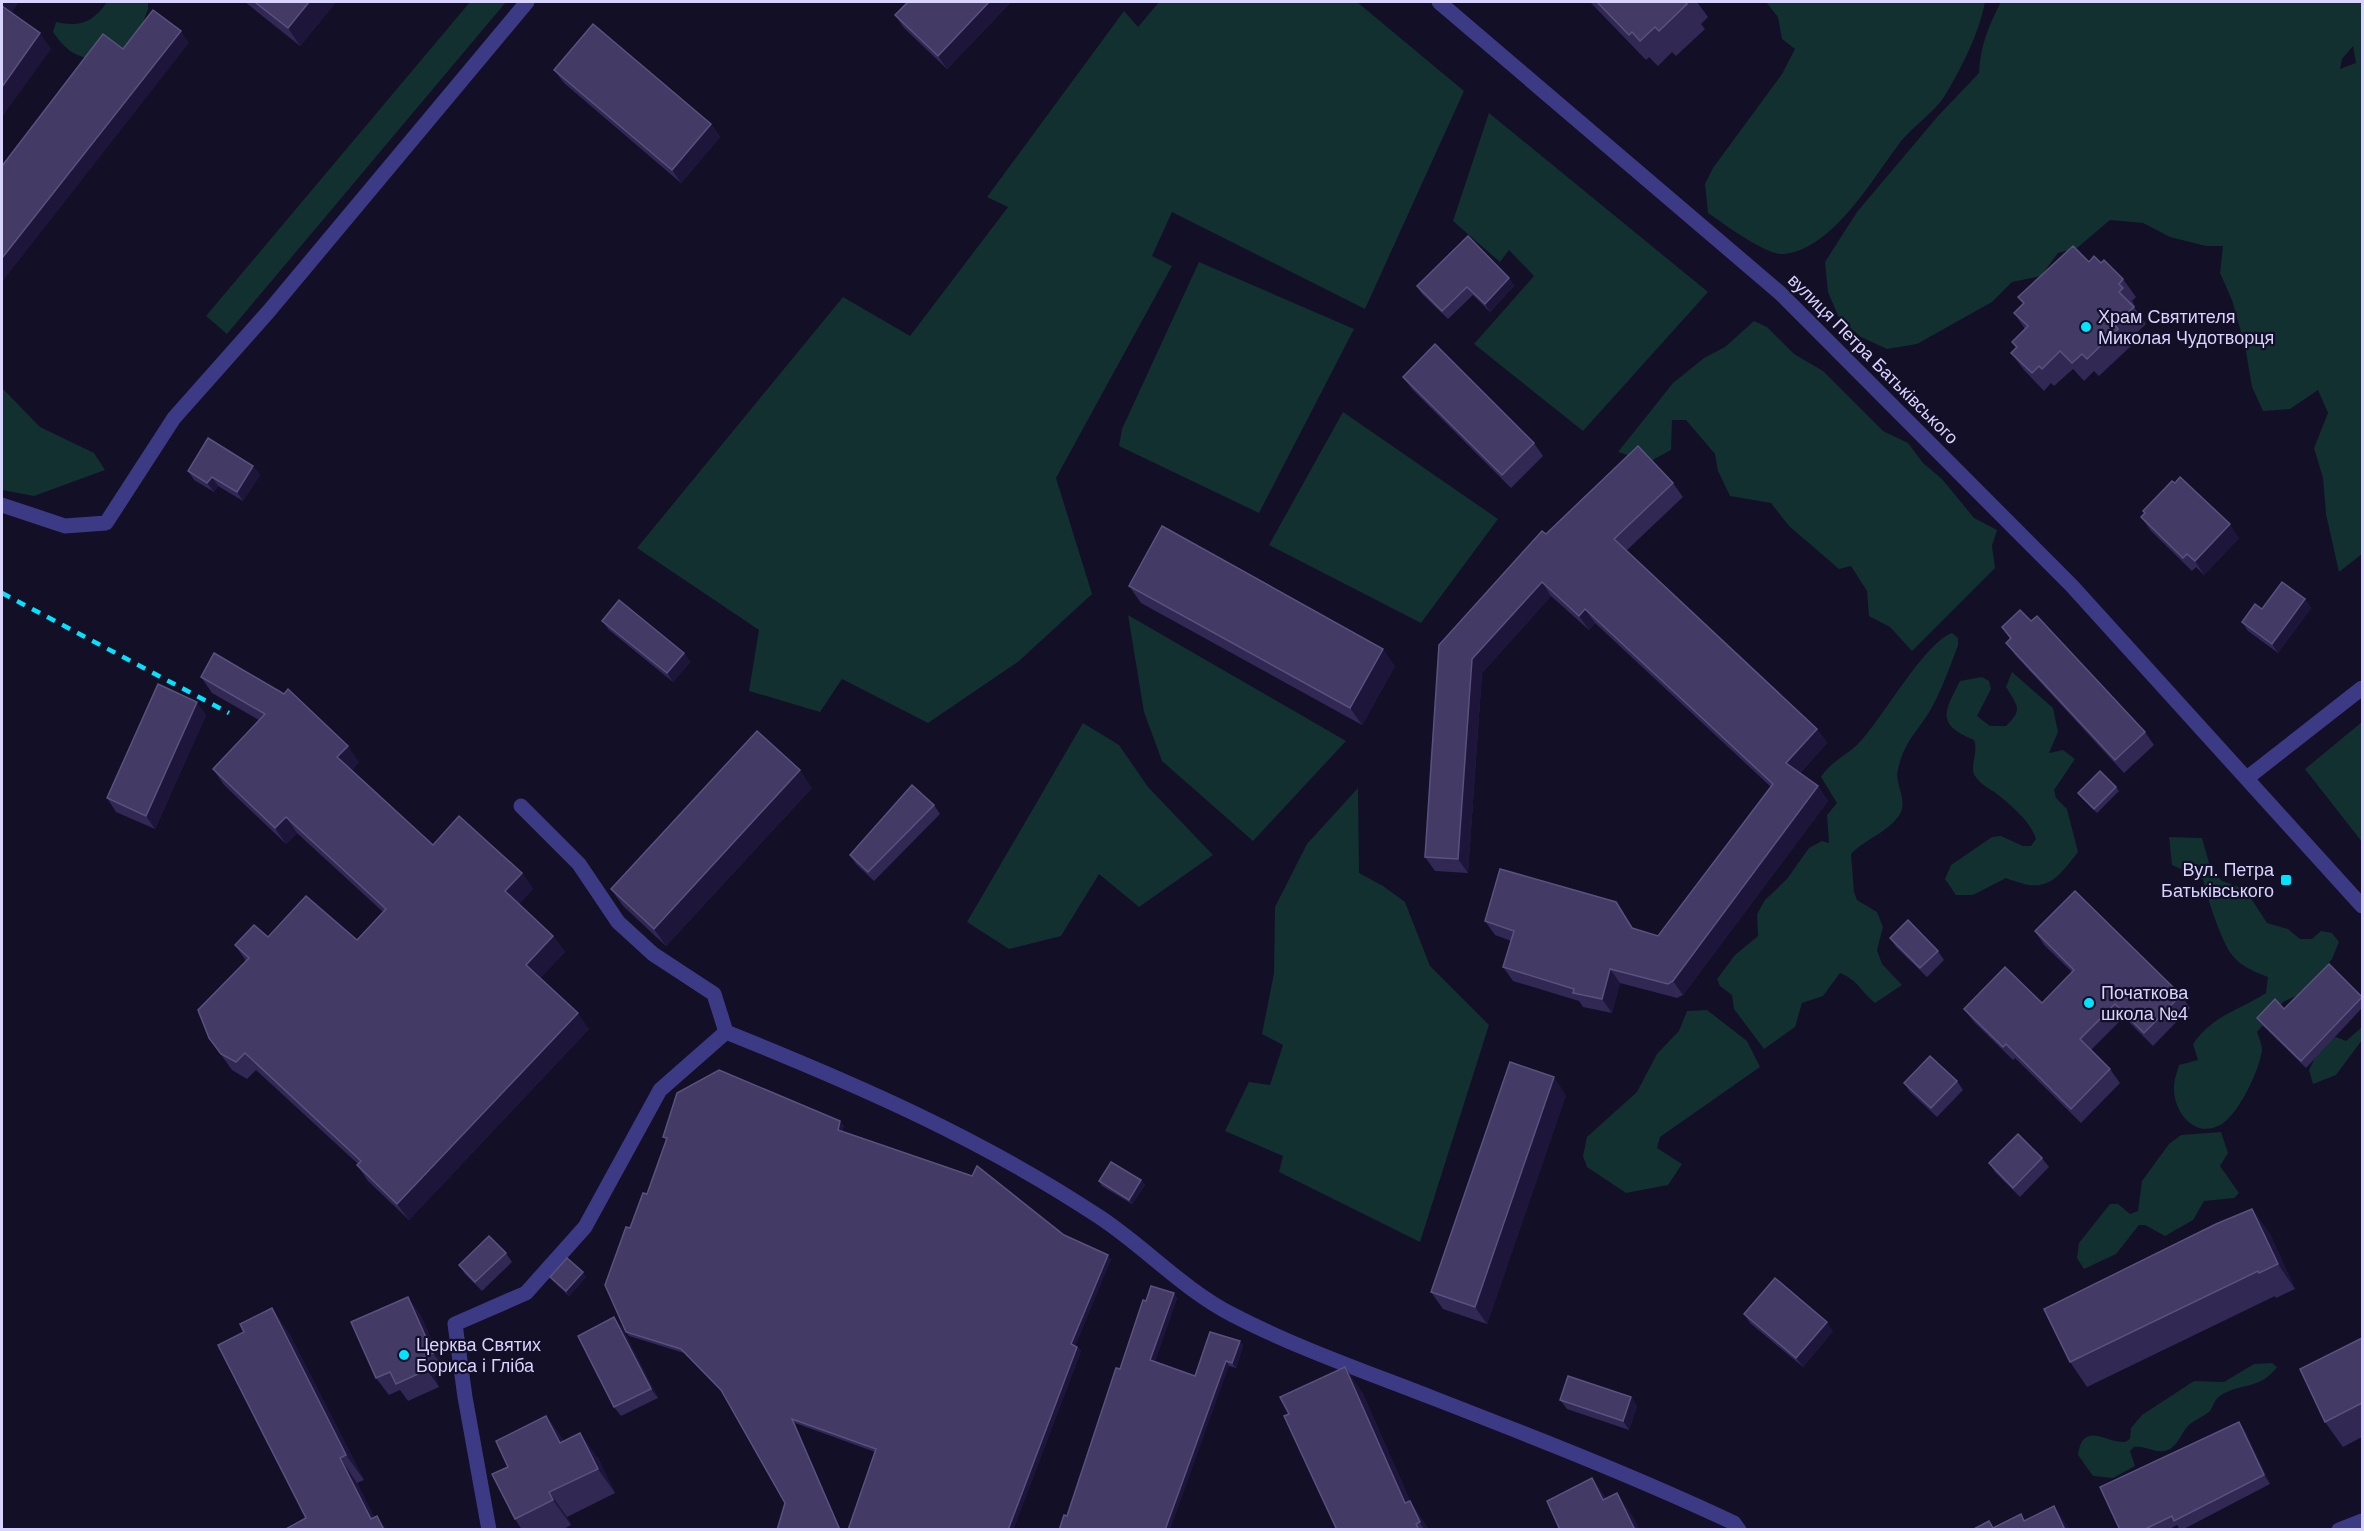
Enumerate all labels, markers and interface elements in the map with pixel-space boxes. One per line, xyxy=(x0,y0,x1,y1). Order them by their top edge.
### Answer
street label: вулиця Петра Батьківського xyxy=(1784,270,1962,448)
place label: Храм Святителя Миколая Чудотворця xyxy=(2098,307,2274,348)
marker: Храм Святителя Миколая Чудотворця xyxy=(2079,320,2093,334)
place label: Вул. Петра Батьківського xyxy=(2161,860,2275,901)
marker: Вул. Петра Батьківського xyxy=(2279,873,2293,887)
place label: Початкова школа №4 xyxy=(2101,983,2189,1024)
marker: Початкова школа №4 xyxy=(2082,996,2096,1010)
place label: Церква Святих Бориса і Гліба xyxy=(416,1335,541,1376)
marker: Церква Святих Бориса і Гліба xyxy=(397,1348,411,1362)

